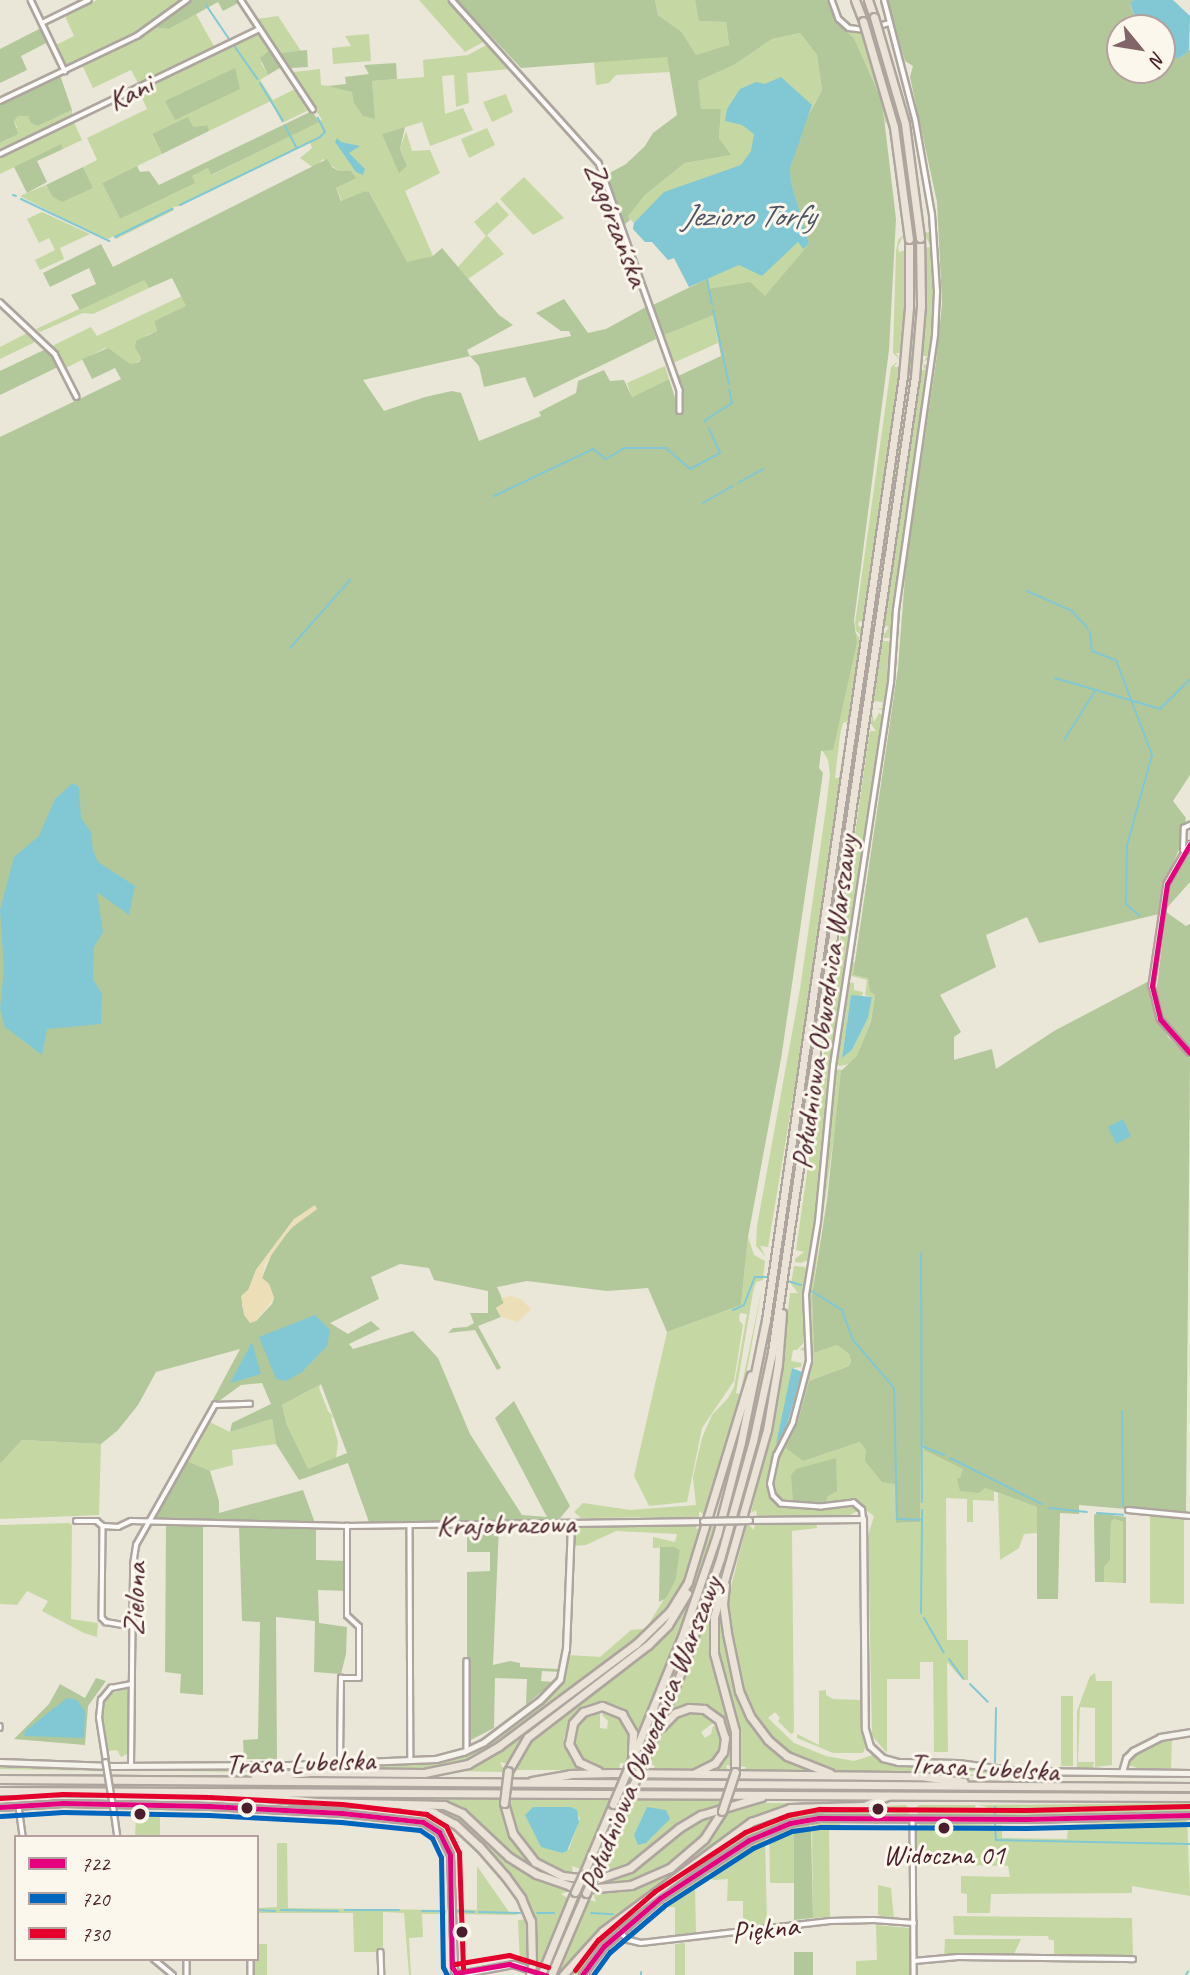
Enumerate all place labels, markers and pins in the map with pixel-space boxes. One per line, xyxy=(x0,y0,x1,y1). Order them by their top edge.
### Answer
unlabelled marker xyxy=(240,1801,254,1815)
unlabelled marker xyxy=(871,1802,885,1816)
unlabelled marker xyxy=(133,1807,147,1821)
marker: Widoczna 01 xyxy=(937,1821,951,1835)
place label: Widoczna 01 xyxy=(883,1838,1005,1872)
unlabelled marker xyxy=(455,1925,469,1939)

